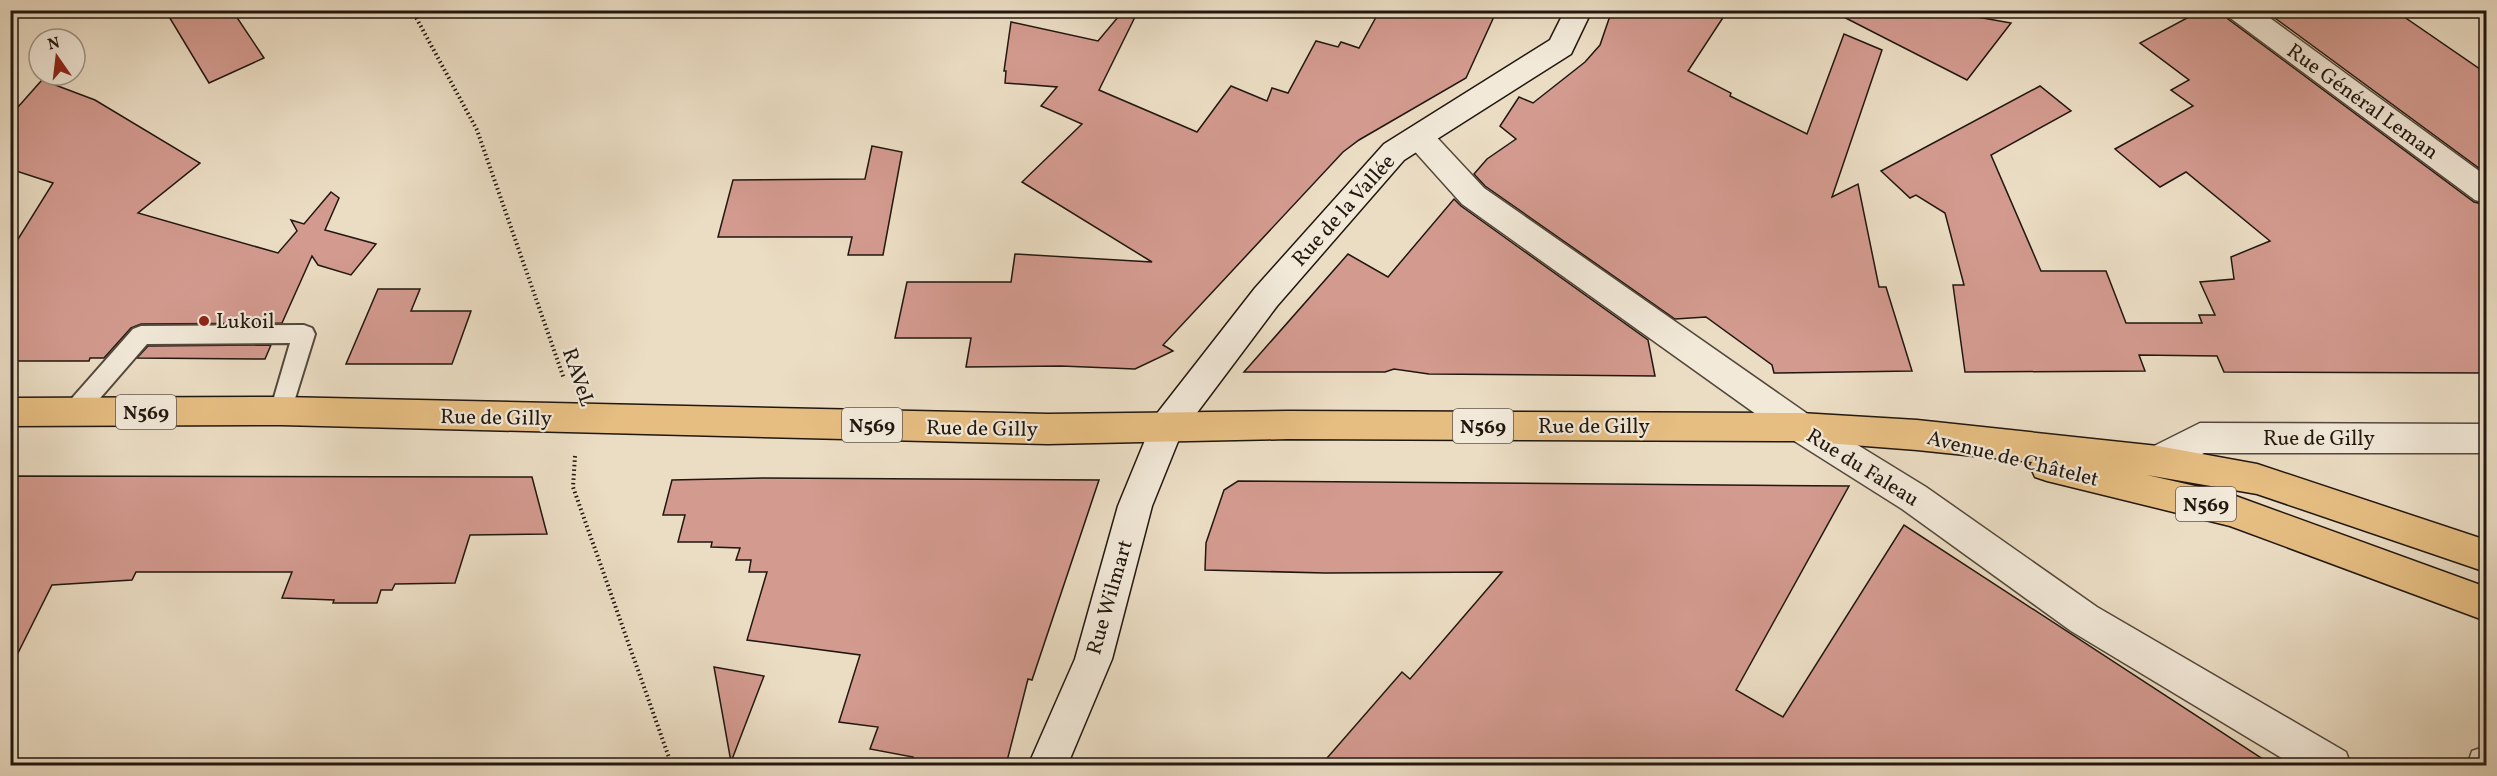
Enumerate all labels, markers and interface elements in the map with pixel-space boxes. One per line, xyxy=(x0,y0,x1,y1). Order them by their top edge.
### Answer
north arrow xyxy=(27,27,87,87)
text: N xyxy=(46,32,63,56)
street label: Rue Général Leman xyxy=(2280,37,2444,167)
street label: Rue de la Vallée xyxy=(1286,148,1402,274)
place label: Lukoil xyxy=(216,308,275,337)
marker: Lukoil xyxy=(197,314,211,328)
street label: RAVeL xyxy=(554,344,601,411)
road number: N569 xyxy=(116,395,176,429)
street label: Rue de Gilly xyxy=(440,403,553,434)
road number: N569 xyxy=(842,408,902,442)
road number: N569 xyxy=(1453,409,1513,443)
street label: Rue de Gilly xyxy=(1538,413,1651,442)
street label: Rue de Gilly xyxy=(926,414,1039,445)
street label: Rue du Faleau xyxy=(1800,422,1924,514)
street label: Avenue de Châtelet xyxy=(1924,424,2102,495)
street label: Rue de Gilly xyxy=(2263,425,2376,454)
road number: N569 xyxy=(2176,487,2236,521)
street label: Rue Wilmart xyxy=(1080,537,1141,658)

